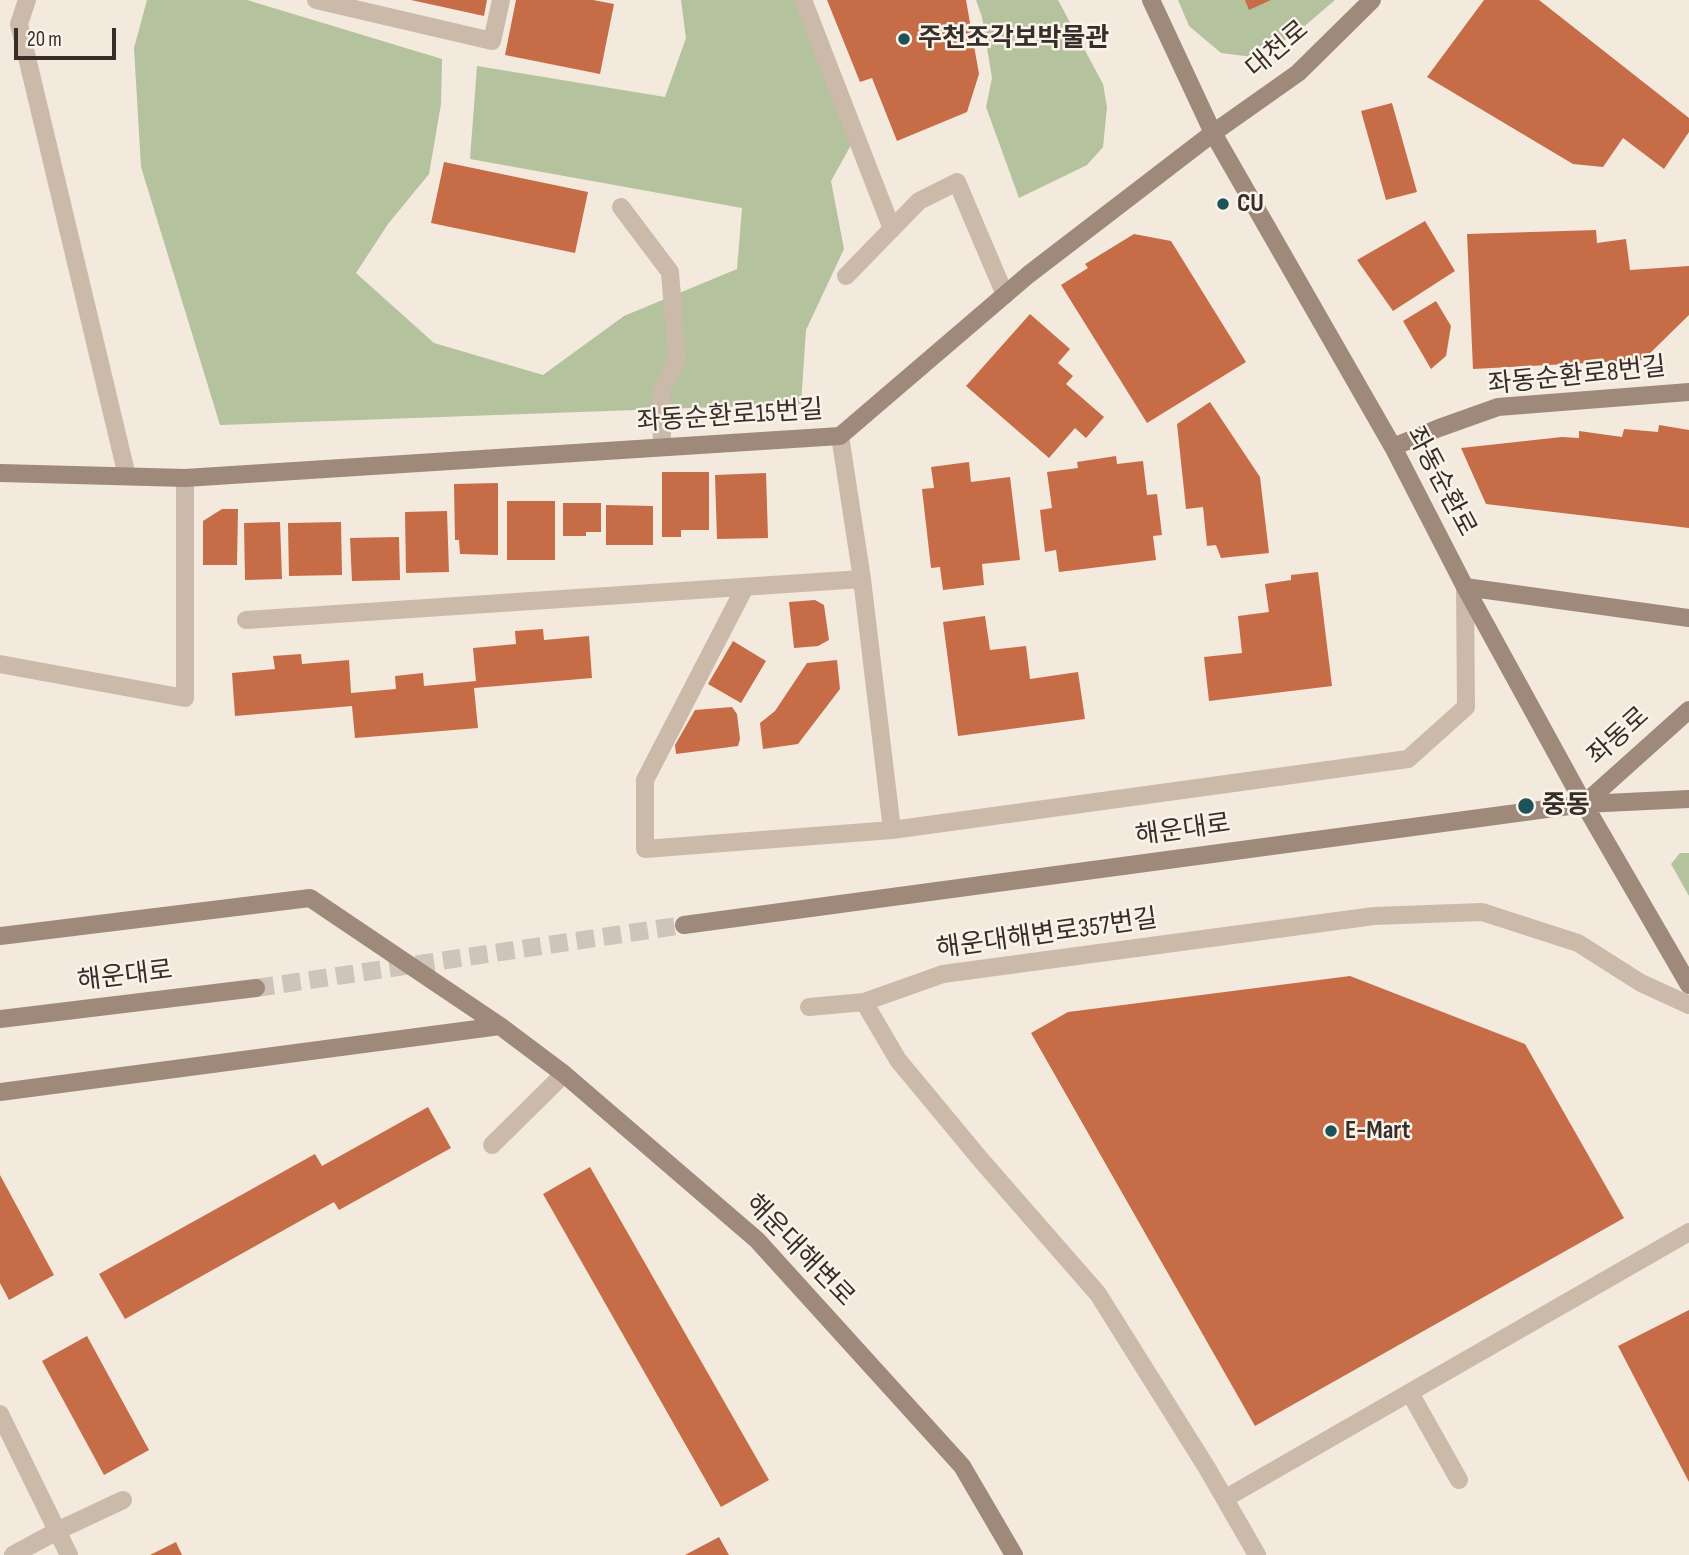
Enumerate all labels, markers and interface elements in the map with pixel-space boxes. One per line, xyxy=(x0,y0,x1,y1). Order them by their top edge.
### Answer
scale bar xyxy=(18,14,119,58)
street label: 대천로 xyxy=(1240,15,1316,85)
place label: 주천조각보박물관 xyxy=(918,23,1109,55)
text: 20 m xyxy=(27,27,62,52)
marker: 주천조각보박물관 xyxy=(896,31,912,47)
place label: CU xyxy=(1237,188,1264,220)
marker: CU xyxy=(1215,196,1231,212)
street label: 좌동순환로8번길 xyxy=(1486,352,1668,402)
street label: 좌동순환로15번길 xyxy=(636,395,824,439)
street label: 좌동순환로 xyxy=(1398,422,1482,542)
street label: 좌동로 xyxy=(1582,701,1656,773)
place label: 중동 xyxy=(1542,790,1590,822)
marker: 중동 xyxy=(1516,796,1536,816)
street label: 해운대로 xyxy=(1133,809,1233,853)
street label: 해운대해변로357번길 xyxy=(934,904,1160,966)
street label: 해운대로 xyxy=(76,956,174,998)
place label: E-Mart xyxy=(1345,1115,1410,1147)
marker: E-Mart xyxy=(1323,1123,1339,1139)
street label: 해운대해변로 xyxy=(738,1189,860,1313)

